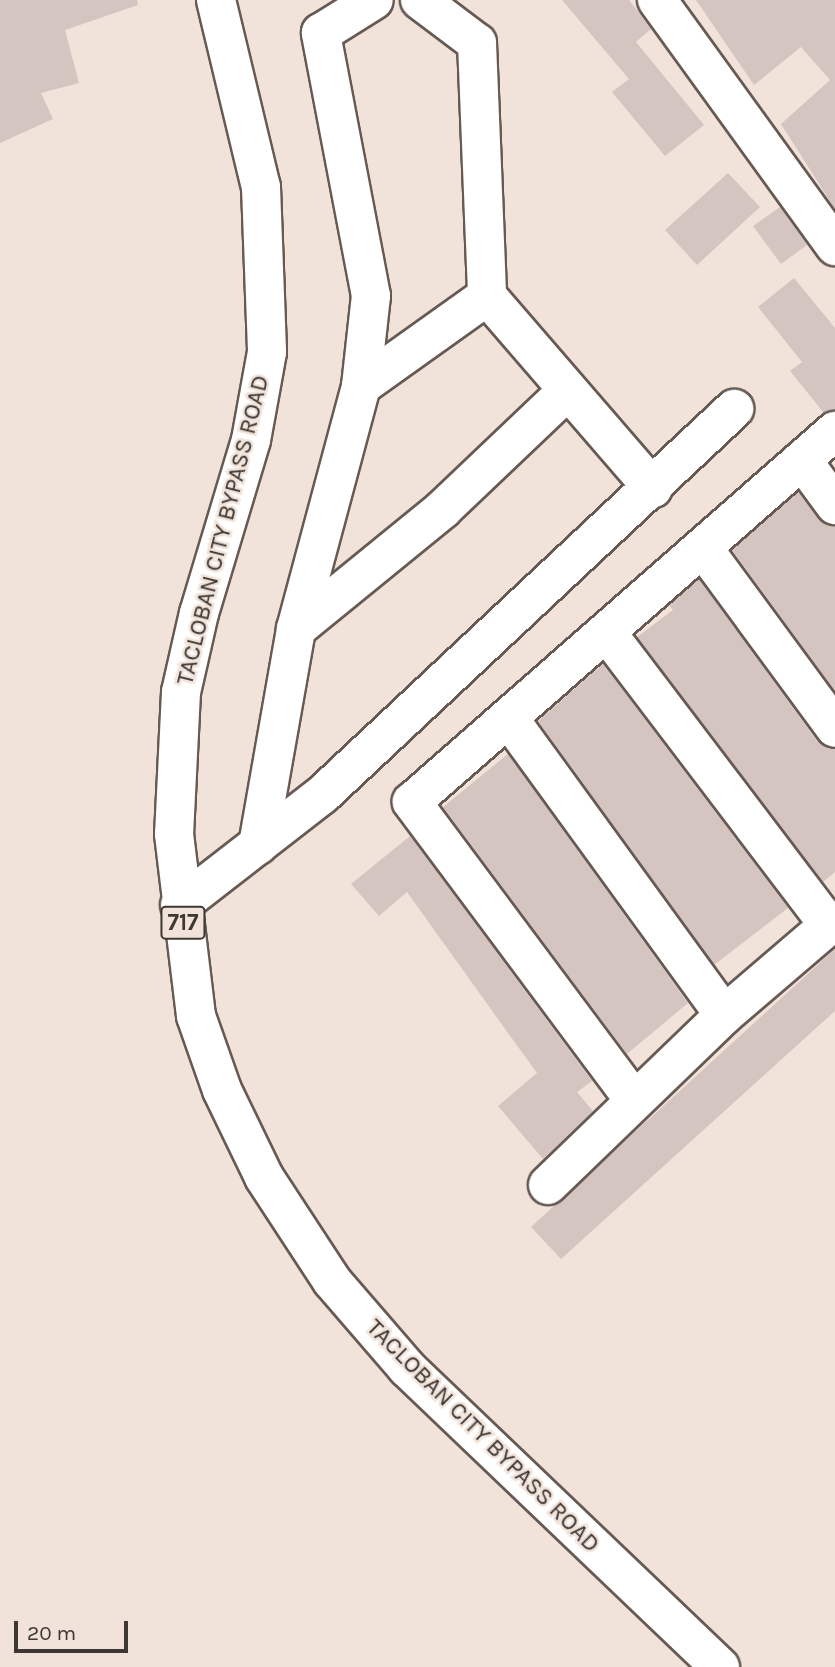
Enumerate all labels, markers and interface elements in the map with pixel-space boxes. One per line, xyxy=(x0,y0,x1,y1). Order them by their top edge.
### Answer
street label: TACLOBAN CITY BYPASS ROAD xyxy=(171,372,275,688)
road number: 717 xyxy=(160,904,206,942)
street label: TACLOBAN CITY BYPASS ROAD xyxy=(360,1313,606,1559)
scale bar xyxy=(18,1608,131,1652)
text: 20 m xyxy=(27,1621,76,1645)

